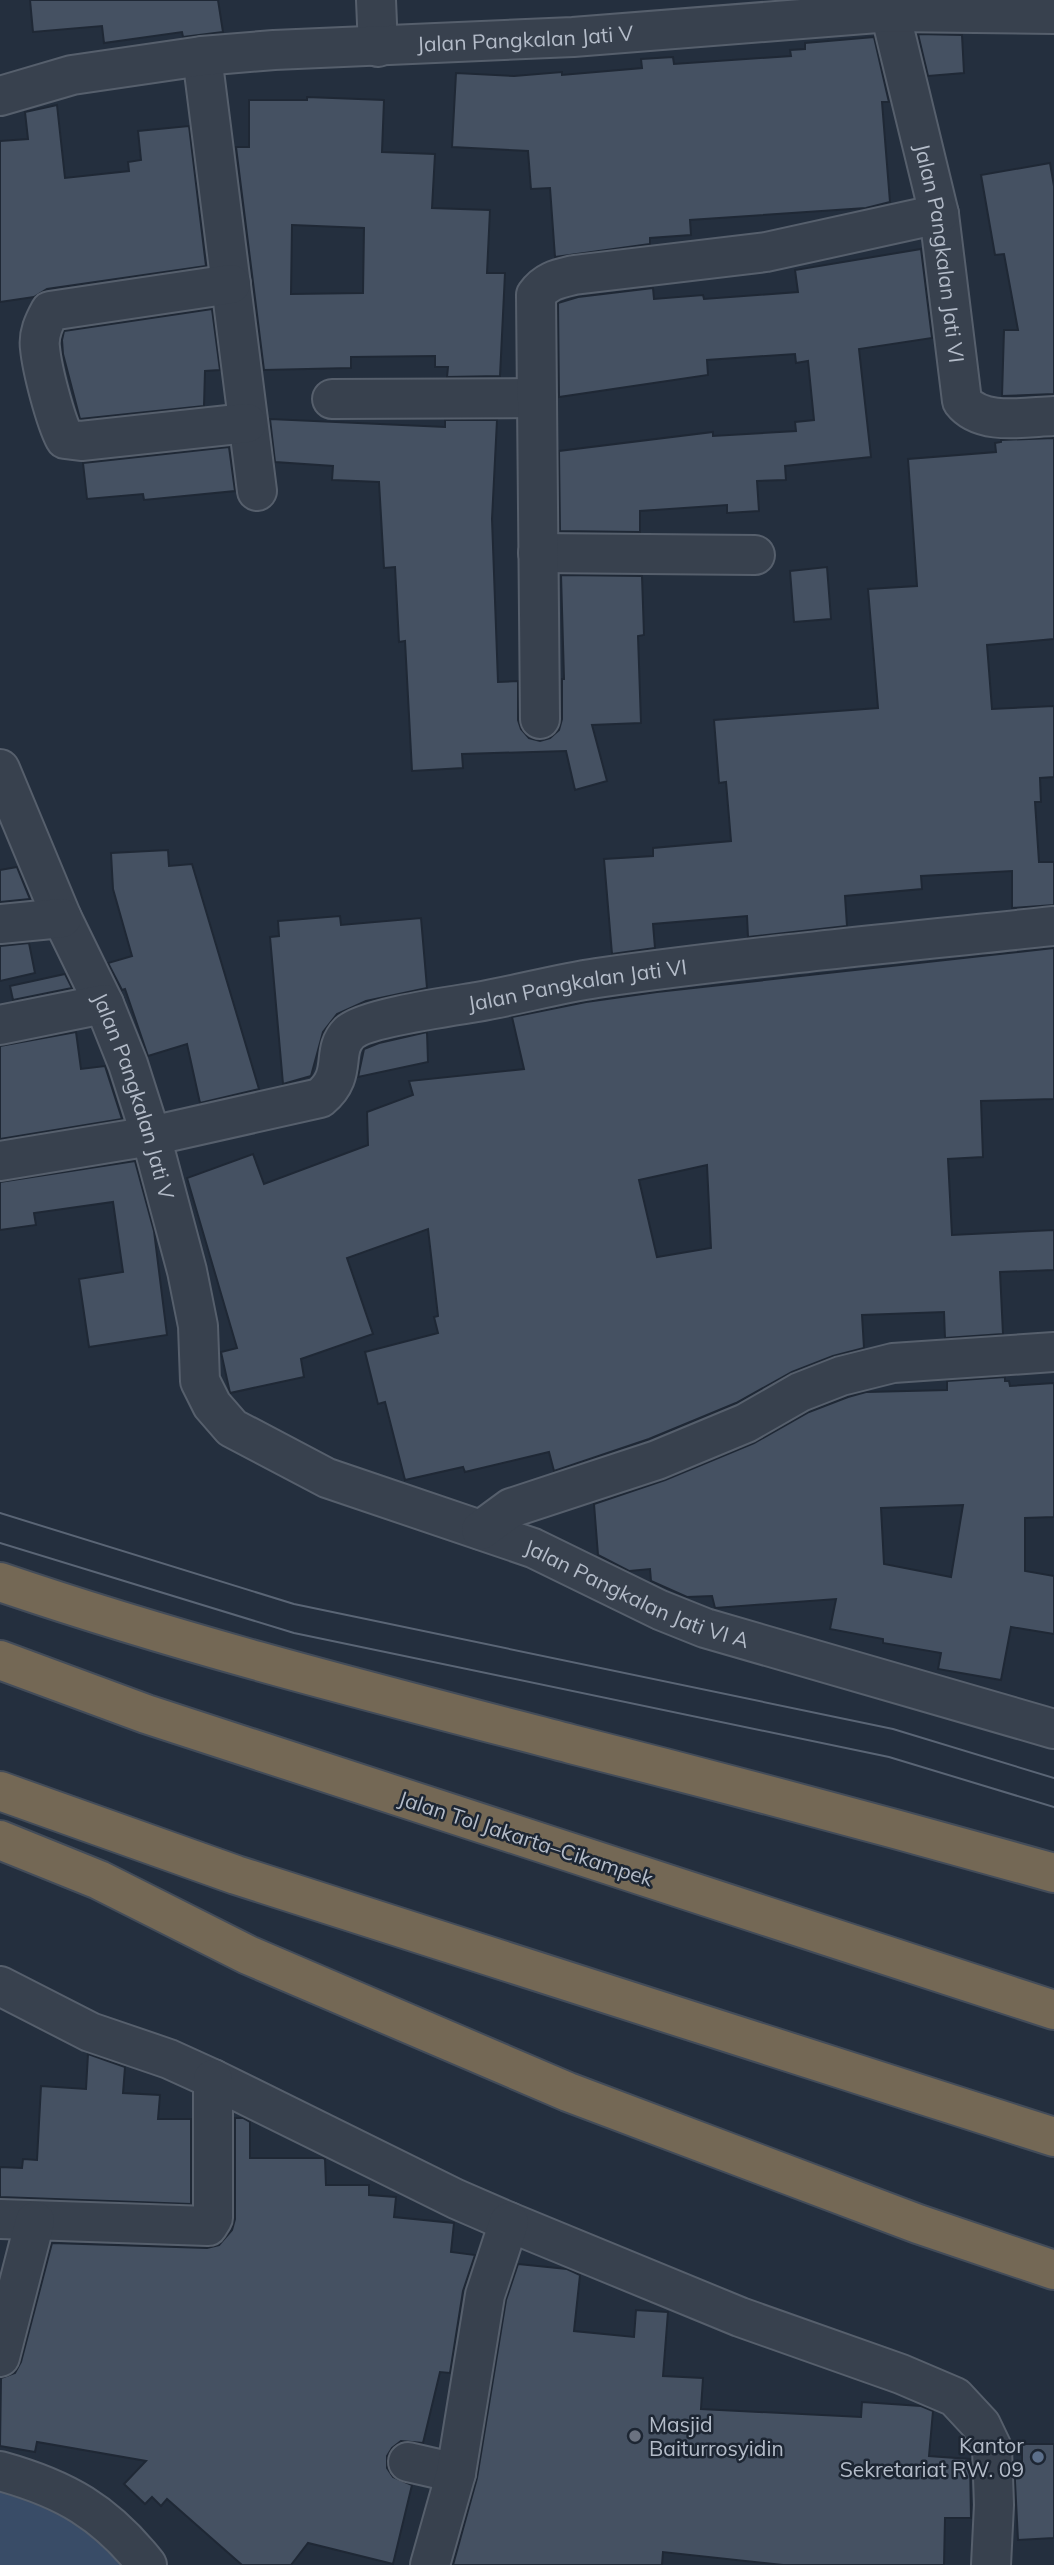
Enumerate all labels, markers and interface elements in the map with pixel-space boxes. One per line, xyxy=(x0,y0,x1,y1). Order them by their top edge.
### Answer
street label: Jalan Pangkalan Jati V xyxy=(416,19,634,57)
street label: Jalan Pangkalan Jati VI xyxy=(909,141,970,364)
street label: Jalan Pangkalan Jati VI xyxy=(466,953,688,1016)
street label: Jalan Pangkalan Jati V xyxy=(87,988,180,1202)
street label: Jalan Pangkalan Jati VI A xyxy=(521,1533,753,1653)
street label: Jalan Tol Jakarta–Cikampek xyxy=(396,1785,657,1892)
place label: Masjid Baiturrosyidin xyxy=(649,2411,784,2461)
marker: Masjid Baiturrosyidin xyxy=(627,2428,643,2444)
place label: Kantor Sekretariat RW. 09 xyxy=(840,2432,1024,2482)
marker: Kantor Sekretariat RW. 09 xyxy=(1030,2449,1046,2465)

